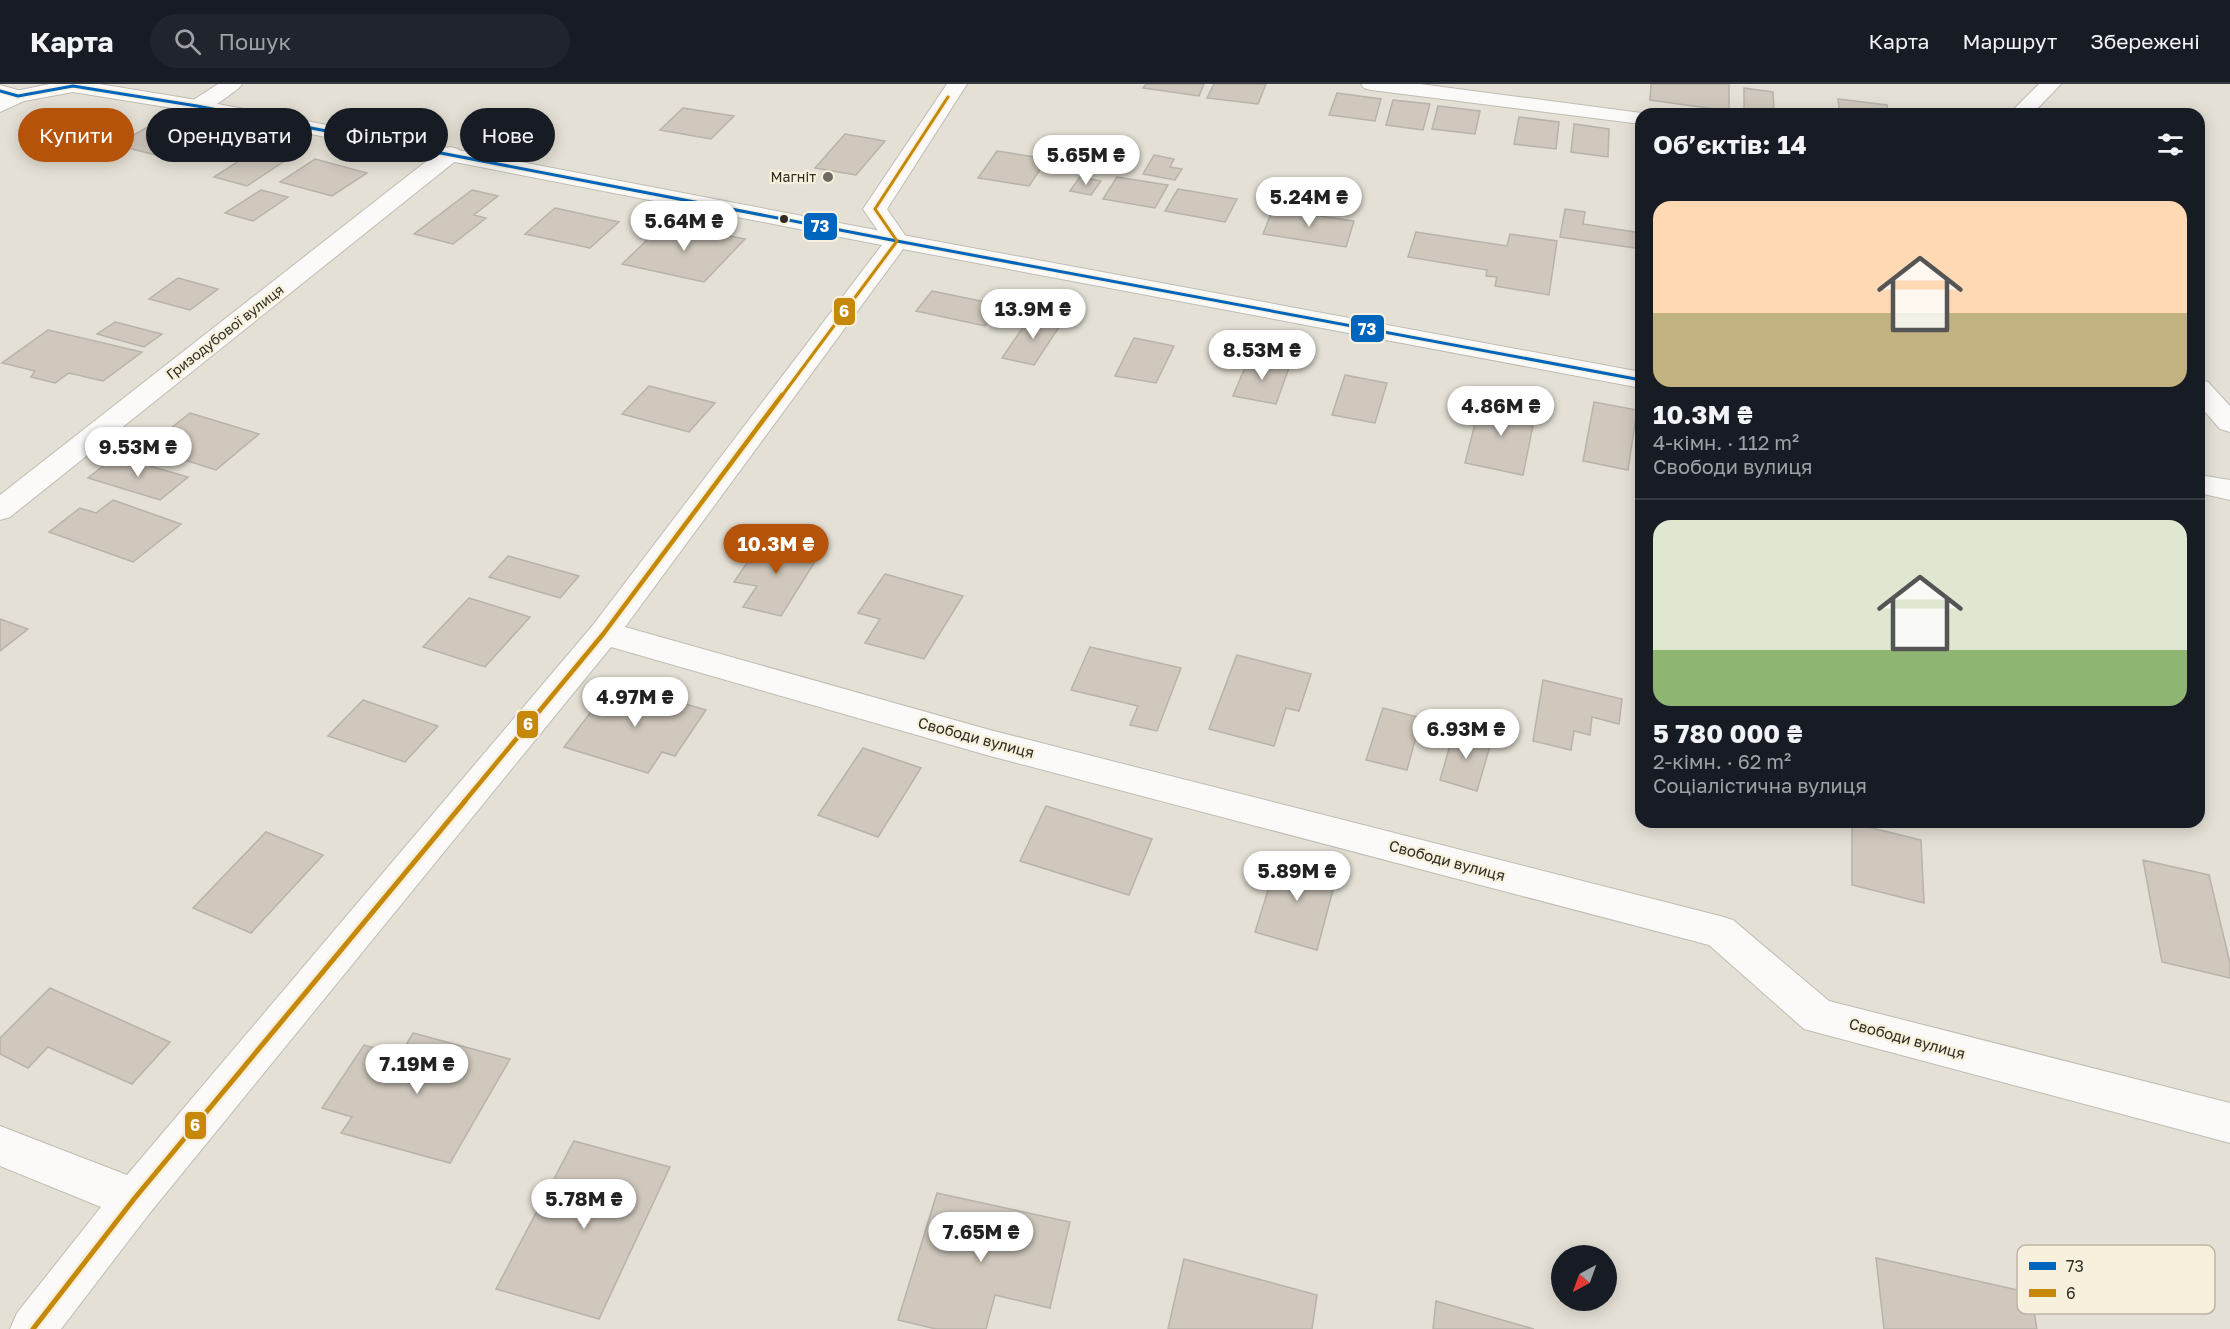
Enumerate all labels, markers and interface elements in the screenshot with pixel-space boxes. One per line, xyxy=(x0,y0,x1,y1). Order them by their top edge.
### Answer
search box xyxy=(150,14,570,68)
text: Карта xyxy=(30,25,114,58)
icon: search xyxy=(171,25,204,58)
text: Пошук xyxy=(219,28,291,55)
text: Карта xyxy=(1869,28,1929,54)
text: Маршрут xyxy=(1962,28,2057,54)
text: Збережені xyxy=(2090,28,2200,54)
chip: Купити xyxy=(18,108,134,162)
chip: Орендувати xyxy=(146,108,312,162)
chip: Фільтри xyxy=(324,108,448,162)
chip: Нове xyxy=(460,108,555,162)
icon: filters xyxy=(2154,128,2187,161)
text: Об’єктів: 14 xyxy=(1653,129,1807,160)
pin: 5.65M ₴ xyxy=(1031,135,1141,186)
text: 5.65M ₴ xyxy=(1047,142,1125,166)
place label: Магніт xyxy=(770,168,816,185)
marker: Магніт xyxy=(821,170,835,184)
pin: 5.24M ₴ xyxy=(1254,177,1364,228)
text: 5.24M ₴ xyxy=(1270,184,1348,208)
pin: 5.64M ₴ xyxy=(629,201,739,252)
text: 5.64M ₴ xyxy=(645,208,723,232)
line badge: 73 xyxy=(803,212,838,241)
unlabelled marker xyxy=(778,213,790,225)
text: 73 xyxy=(811,216,829,236)
icon: home xyxy=(1866,240,1974,348)
street label: Гризодубової вулиця xyxy=(163,281,287,383)
pin: 13.9M ₴ xyxy=(978,289,1088,340)
text: 13.9M ₴ xyxy=(995,296,1071,320)
line badge: 6 xyxy=(833,297,856,326)
text: 6 xyxy=(839,301,849,321)
line badge: 73 xyxy=(1350,314,1385,343)
text: 73 xyxy=(1358,319,1376,339)
pin: 8.53M ₴ xyxy=(1207,330,1317,381)
text: 8.53M ₴ xyxy=(1223,337,1301,361)
pin: 4.86M ₴ xyxy=(1446,386,1556,437)
text: 4.86M ₴ xyxy=(1461,393,1541,417)
text: 10.3M ₴ xyxy=(1653,399,1753,430)
pin: 9.53M ₴ xyxy=(83,427,193,478)
text: 4-кімн. · 112 m² xyxy=(1653,430,1799,454)
text: 9.53M ₴ xyxy=(99,434,177,458)
text: Свободи вулиця xyxy=(1653,454,1813,478)
pin: 10.3M ₴ xyxy=(721,524,831,575)
text: 10.3M ₴ xyxy=(738,531,814,555)
icon: home xyxy=(1866,559,1974,667)
pin: 4.97M ₴ xyxy=(580,677,690,728)
text: 4.97M ₴ xyxy=(596,684,674,708)
pin: 6.93M ₴ xyxy=(1411,709,1521,760)
line badge: 6 xyxy=(516,710,539,739)
street label: Свободи вулиця xyxy=(916,713,1036,761)
text: 6 xyxy=(523,714,533,734)
text: 6.93M ₴ xyxy=(1427,716,1506,740)
text: 5 780 000 ₴ xyxy=(1653,718,1803,749)
text: 2-кімн. · 62 m² xyxy=(1653,749,1791,773)
text: Соціалістична вулиця xyxy=(1653,773,1867,797)
street label: Свободи вулиця xyxy=(1387,836,1507,884)
pin: 5.89M ₴ xyxy=(1242,851,1352,902)
text: 5.89M ₴ xyxy=(1257,858,1337,882)
street label: Свободи вулиця xyxy=(1847,1014,1967,1062)
pin: 7.19M ₴ xyxy=(362,1044,472,1095)
text: 7.19M ₴ xyxy=(379,1051,455,1075)
line badge: 6 xyxy=(184,1111,207,1140)
text: 6 xyxy=(190,1115,200,1135)
pin: 5.78M ₴ xyxy=(529,1179,639,1230)
text: 5.78M ₴ xyxy=(545,1186,623,1210)
pin: 7.65M ₴ xyxy=(926,1212,1036,1263)
text: 7.65M ₴ xyxy=(942,1219,1020,1243)
north arrow xyxy=(1551,1245,1617,1311)
map controls xyxy=(1551,1245,1617,1311)
legend xyxy=(2017,1245,2215,1314)
text: 73 xyxy=(2066,1256,2084,1276)
text: 6 xyxy=(2066,1283,2076,1303)

